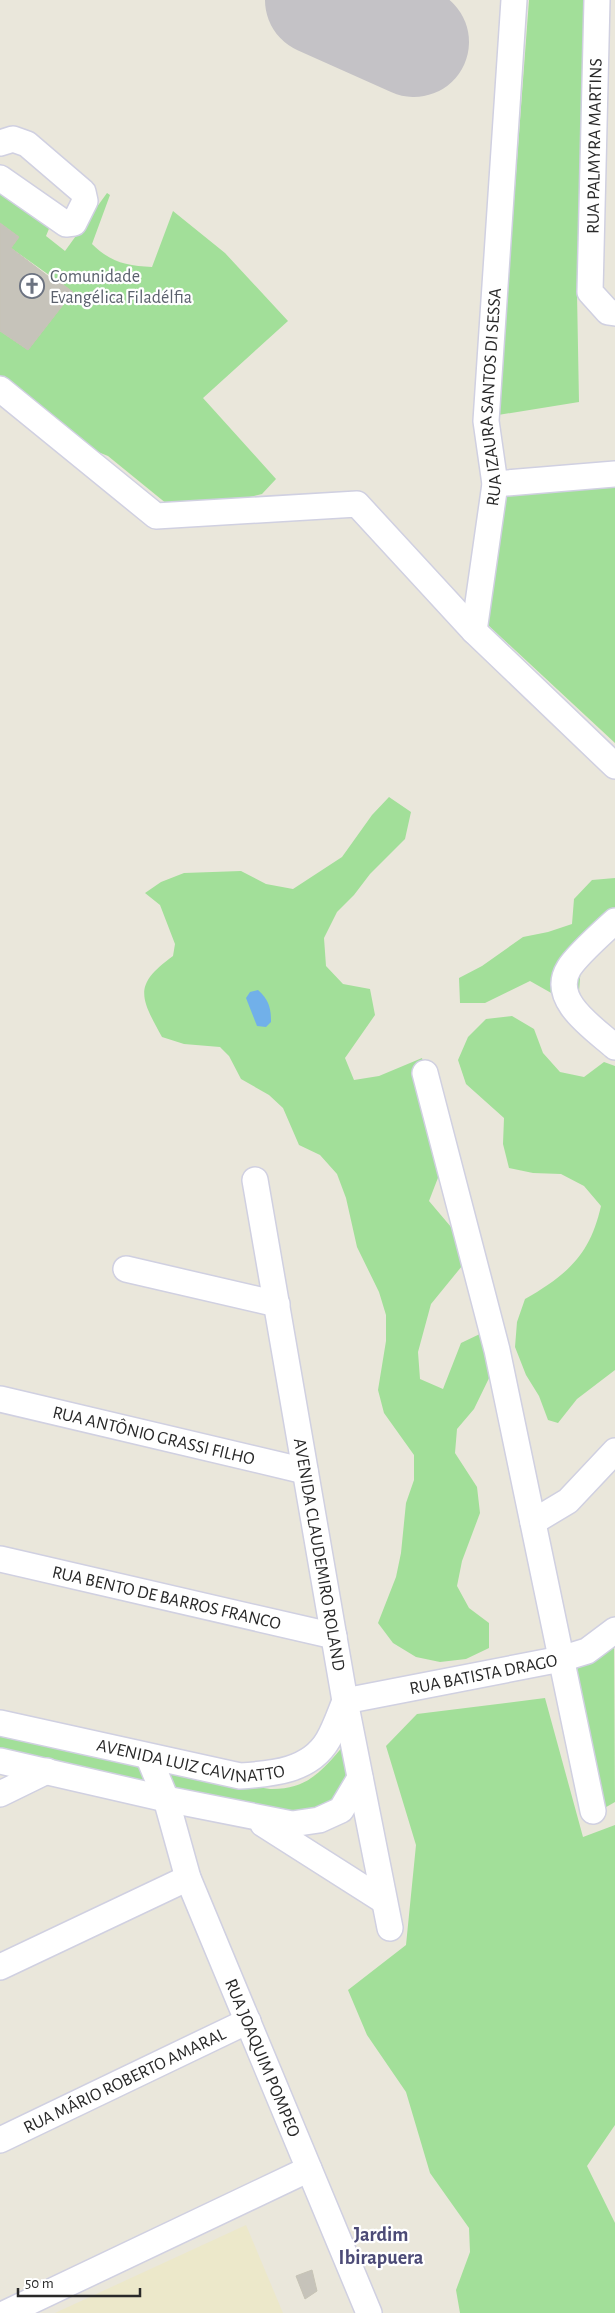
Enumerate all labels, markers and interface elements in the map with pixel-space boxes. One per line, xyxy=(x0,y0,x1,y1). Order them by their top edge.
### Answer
street label: RUA PALMYRA MARTINS xyxy=(584,58,606,234)
place label: Comunidade Evangélica Filadélfia xyxy=(50,268,192,307)
church icon: Comunidade Evangélica Filadélfia xyxy=(19,273,45,299)
street label: RUA IZAURA SANTOS DI SESSA xyxy=(477,287,505,507)
street label: RUA ANTÔNIO GRASSI FILHO xyxy=(51,1404,256,1469)
street label: AVENIDA CLAUDEMIRO ROLAND xyxy=(290,1437,348,1672)
street label: RUA BENTO DE BARROS FRANCO xyxy=(50,1563,282,1633)
street label: RUA BATISTA DRAGO xyxy=(408,1652,559,1698)
street label: AVENIDA LUIZ CAVINATTO xyxy=(95,1737,287,1786)
street label: RUA JOAQUIM POMPEO xyxy=(221,1976,303,2140)
street label: RUA MÁRIO ROBERTO AMARAL xyxy=(21,2025,229,2137)
district label: Jardim Ibirapuera xyxy=(339,2225,424,2268)
scale bar xyxy=(18,2266,140,2298)
text: 50 m xyxy=(25,2276,54,2291)

